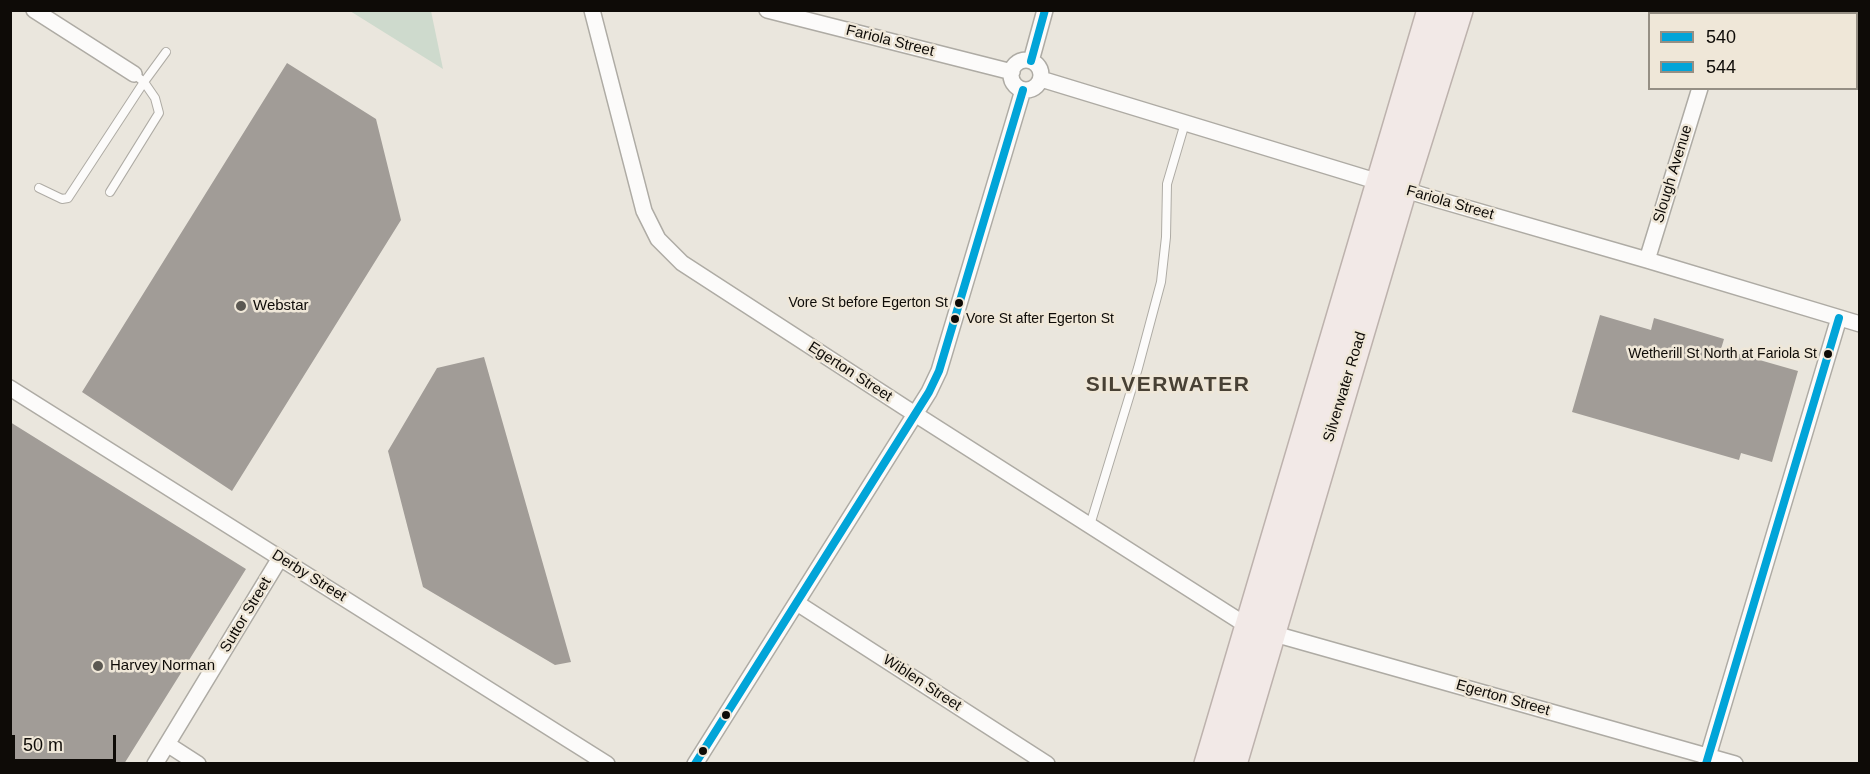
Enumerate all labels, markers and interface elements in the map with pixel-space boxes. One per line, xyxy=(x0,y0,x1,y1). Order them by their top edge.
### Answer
legend xyxy=(1648,12,1858,90)
street label: Fariola Street xyxy=(844,21,936,61)
text: 540 xyxy=(1706,27,1736,47)
text: 544 xyxy=(1706,57,1736,77)
street label: Slough Avenue xyxy=(1650,123,1696,225)
street label: Fariola Street xyxy=(1404,182,1496,224)
place label: Vore St before Egerton St xyxy=(788,295,948,311)
place label: Webstar xyxy=(253,297,309,315)
marker: Vore St before Egerton St xyxy=(953,297,965,309)
marker: Webstar xyxy=(234,299,248,313)
place label: Vore St after Egerton St xyxy=(966,311,1114,327)
marker: Vore St after Egerton St xyxy=(949,313,961,325)
street label: Silverwater Road xyxy=(1320,330,1370,444)
street label: Egerton Street xyxy=(805,338,895,406)
place label: Wetherill St North at Fariola St xyxy=(1628,346,1817,362)
marker: Wetherill St North at Fariola St xyxy=(1822,348,1834,360)
district label: SILVERWATER xyxy=(1086,372,1250,398)
street label: Derby Street xyxy=(269,546,349,606)
street label: Suttor Street xyxy=(217,574,275,656)
street label: Wiblen Street xyxy=(879,651,965,715)
place label: Harvey Norman xyxy=(110,657,215,675)
marker: Harvey Norman xyxy=(91,659,105,673)
street label: Egerton Street xyxy=(1454,676,1552,720)
unlabelled marker xyxy=(720,709,732,721)
scale bar xyxy=(15,723,118,761)
text: 50 m xyxy=(23,735,63,755)
unlabelled marker xyxy=(697,745,709,757)

